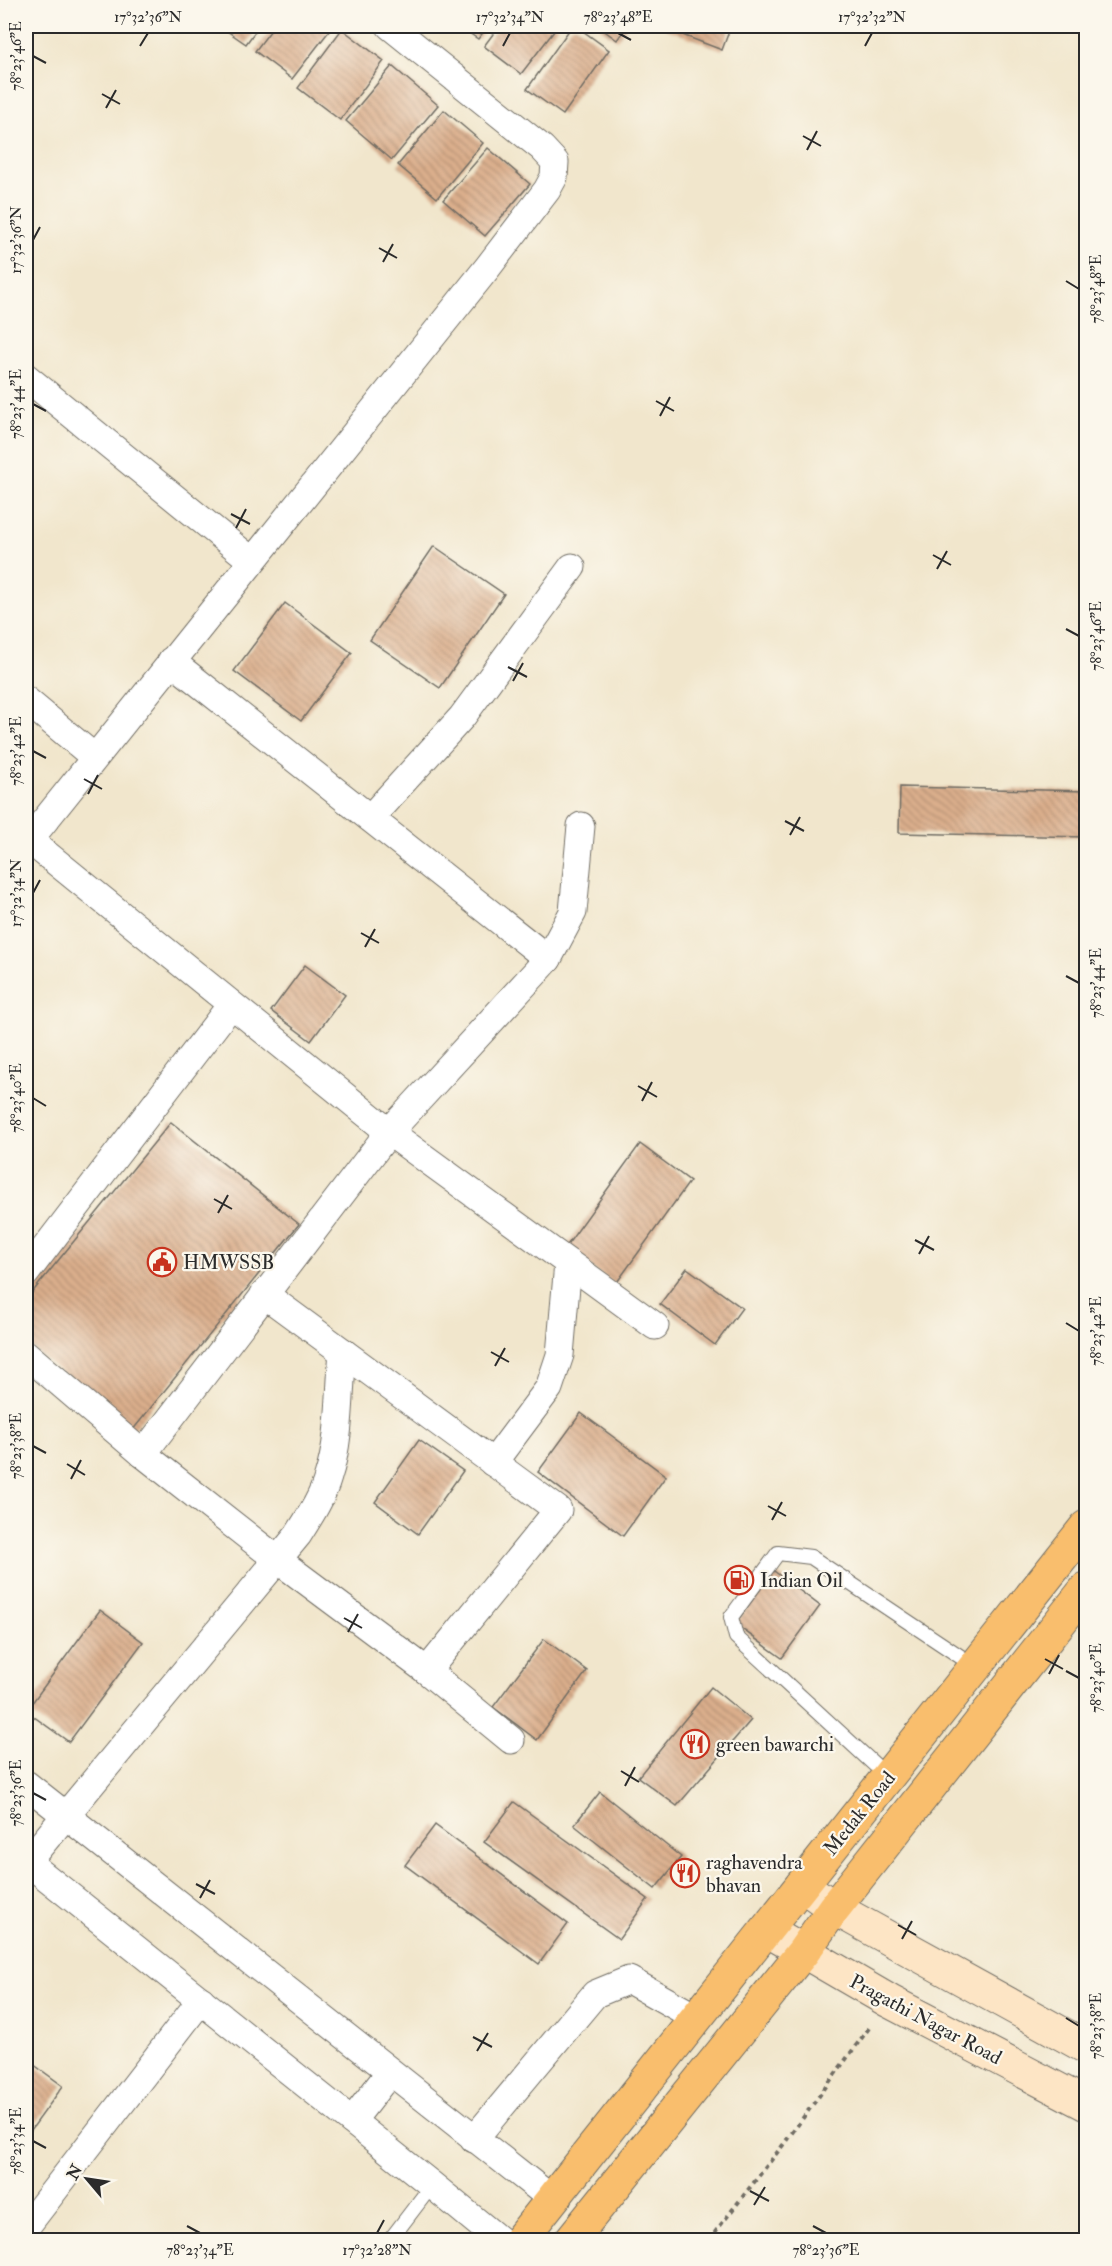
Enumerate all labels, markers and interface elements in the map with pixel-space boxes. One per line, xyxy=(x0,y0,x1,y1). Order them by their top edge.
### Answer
text: 17°32'36"N xyxy=(114,8,183,27)
text: 17°32'34"N xyxy=(476,8,545,27)
text: 78°23'48"E xyxy=(584,8,653,27)
text: 17°32'32"N xyxy=(838,8,907,27)
text: 78°23'46"E xyxy=(7,21,26,91)
text: 17°32'36"N xyxy=(7,205,26,274)
text: 78°23'48"E xyxy=(1087,254,1106,323)
text: 78°23'44"E xyxy=(7,369,26,439)
text: 78°23'46"E xyxy=(1087,601,1106,671)
text: 78°23'42"E xyxy=(7,716,26,786)
text: 17°32'34"N xyxy=(7,858,26,927)
text: 78°23'44"E xyxy=(1087,948,1106,1018)
text: 78°23'40"E xyxy=(7,1063,26,1133)
public building icon: HMWSSB xyxy=(146,1246,178,1278)
place label: HMWSSB xyxy=(183,1250,274,1275)
text: 78°23'42"E xyxy=(1087,1296,1106,1366)
text: 78°23'38"E xyxy=(7,1413,26,1479)
fuel station icon: Indian Oil xyxy=(723,1564,755,1596)
place label: Indian Oil xyxy=(760,1568,843,1593)
text: 78°23'40"E xyxy=(1087,1643,1106,1713)
restaurant icon: green bawarchi xyxy=(679,1728,711,1760)
place label: green bawarchi xyxy=(716,1732,834,1757)
text: 78°23'36"E xyxy=(7,1759,26,1827)
street label: Medak Road xyxy=(818,1766,901,1860)
place label: raghavendra bhavan xyxy=(706,1850,803,1898)
restaurant icon: raghavendra bhavan xyxy=(669,1857,701,1889)
street label: Pragathi Nagar Road xyxy=(845,1969,1006,2070)
text: 78°23'38"E xyxy=(1087,1993,1106,2059)
text: 78°23'34"E xyxy=(7,2107,26,2175)
north arrow xyxy=(57,2149,117,2209)
text: N xyxy=(62,2161,87,2184)
text: 78°23'34"E xyxy=(166,2241,234,2260)
text: 17°32'28"N xyxy=(342,2241,412,2260)
text: 78°23'36"E xyxy=(792,2241,860,2260)

